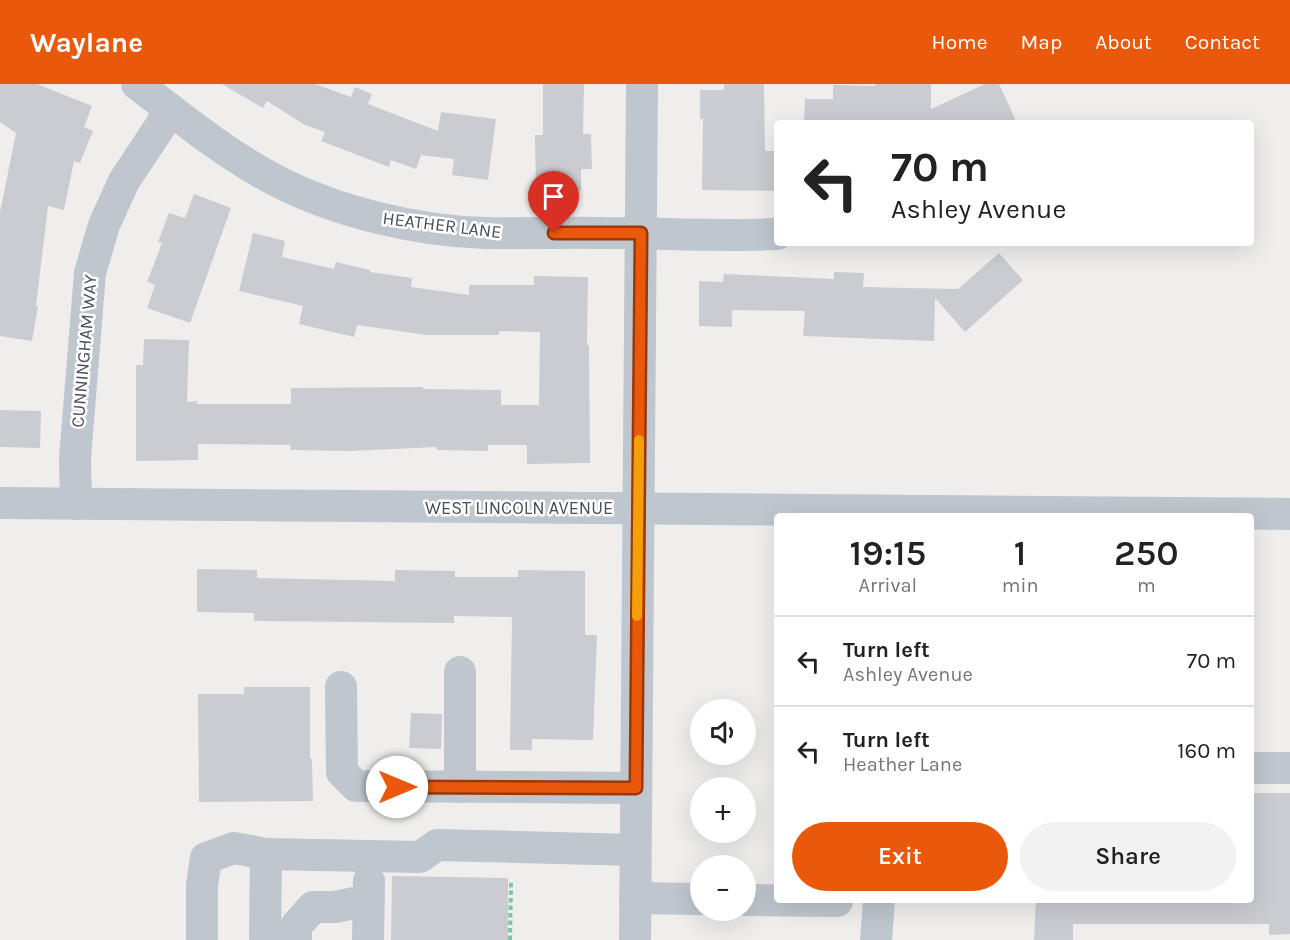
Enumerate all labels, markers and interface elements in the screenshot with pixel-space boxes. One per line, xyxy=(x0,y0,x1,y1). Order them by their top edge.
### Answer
text: Waylane xyxy=(30,26,143,59)
text: Home xyxy=(932,30,988,54)
text: Map xyxy=(1021,30,1062,54)
text: About xyxy=(1095,30,1152,54)
text: Contact xyxy=(1185,30,1260,54)
text: 70 m xyxy=(891,142,989,192)
icon: left xyxy=(792,144,870,222)
pin xyxy=(528,171,579,233)
icon: arrive xyxy=(537,180,570,213)
text: Ashley Avenue xyxy=(891,193,1066,225)
street label: HEATHER LANE xyxy=(381,207,503,243)
street label: CUNNINGHAM WAY xyxy=(66,273,102,428)
street label: WEST LINCOLN AVENUE xyxy=(425,497,613,519)
text: 19:15 xyxy=(849,532,926,574)
text: 1 xyxy=(1014,532,1026,574)
text: 250 xyxy=(1114,532,1179,574)
text: Arrival xyxy=(859,574,917,597)
text: min xyxy=(1002,574,1038,597)
text: m xyxy=(1137,574,1156,597)
text: Turn left xyxy=(843,637,930,663)
icon: left xyxy=(792,645,825,678)
text: 70 m xyxy=(1187,648,1236,674)
text: Ashley Avenue xyxy=(843,663,973,686)
map controls xyxy=(690,699,756,921)
button: sound xyxy=(690,699,756,765)
text: Turn left xyxy=(843,727,930,753)
icon: left xyxy=(792,735,825,768)
text: 160 m xyxy=(1177,738,1236,764)
text: Heather Lane xyxy=(843,753,962,776)
position arrow xyxy=(365,755,429,819)
button: + xyxy=(690,777,756,843)
button: Exit xyxy=(792,822,1008,891)
button: Share xyxy=(1020,822,1236,891)
button: − xyxy=(690,855,756,921)

